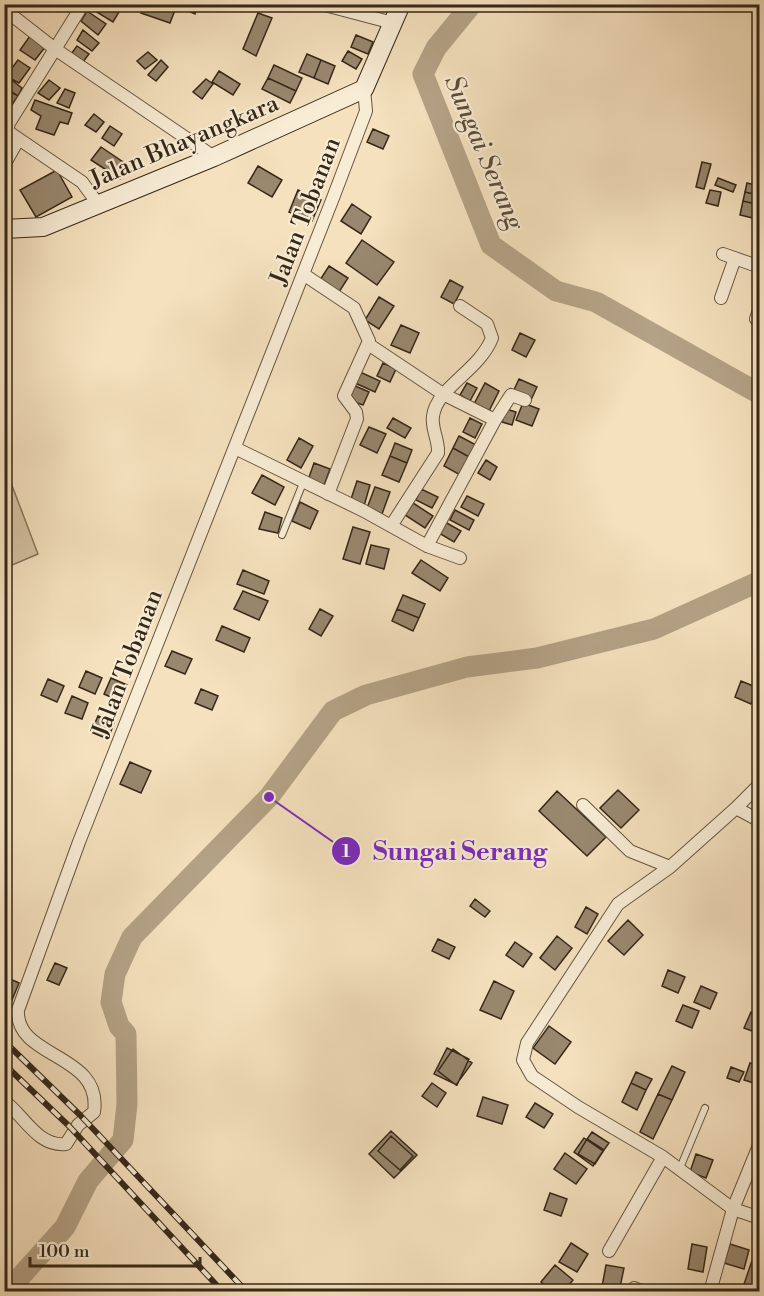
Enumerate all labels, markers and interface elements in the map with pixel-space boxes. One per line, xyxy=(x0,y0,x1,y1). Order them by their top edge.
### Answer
water label: Sungai Serang xyxy=(437,70,532,236)
street label: Jalan Bhayangkara xyxy=(85,88,284,196)
street label: Jalan Tobanan xyxy=(264,133,348,290)
street label: Jalan Tobanan xyxy=(86,585,170,742)
callout: Sungai Serang xyxy=(331,829,559,873)
text: Sungai Serang xyxy=(373,836,549,868)
text: 1 xyxy=(342,840,351,863)
scale bar xyxy=(30,1230,200,1268)
text: 100 m xyxy=(39,1240,90,1263)

